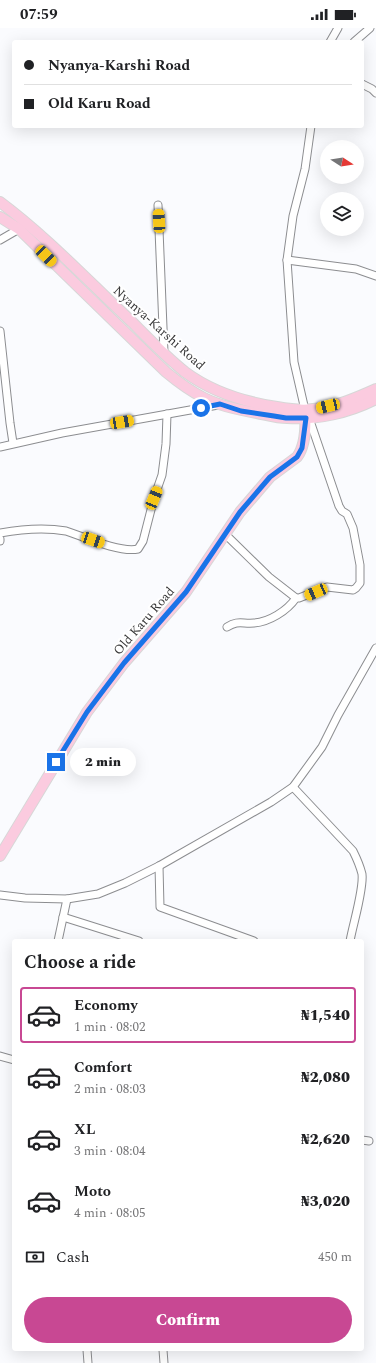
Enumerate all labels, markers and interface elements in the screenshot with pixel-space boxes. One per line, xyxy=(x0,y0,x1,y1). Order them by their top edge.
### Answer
text: 07:59 xyxy=(20,3,58,26)
text: Nyanya-Karshi Road xyxy=(48,54,190,77)
text: Old Karu Road xyxy=(48,92,151,115)
north arrow xyxy=(320,140,364,184)
map controls xyxy=(320,140,364,236)
button: layers xyxy=(320,192,364,236)
car xyxy=(152,209,166,233)
car xyxy=(33,243,59,269)
street label: Nyanya-Karshi Road xyxy=(108,281,210,375)
car xyxy=(315,397,341,415)
route start xyxy=(192,399,210,417)
car xyxy=(109,414,135,430)
car xyxy=(144,485,164,511)
car xyxy=(80,530,106,550)
street label: Old Karu Road xyxy=(108,582,180,660)
car xyxy=(303,582,329,602)
callout: 2 min xyxy=(70,748,136,776)
text: 2 min xyxy=(85,752,121,772)
route end xyxy=(47,753,65,771)
text: Choose a ride xyxy=(24,949,136,976)
text: Economy xyxy=(74,994,138,1017)
icon: car xyxy=(26,997,62,1033)
text: ₦1,540 xyxy=(301,1004,350,1027)
text: 1 min · 08:02 xyxy=(74,1017,146,1037)
text: Comfort xyxy=(74,1056,132,1079)
icon: car xyxy=(26,1059,62,1095)
text: ₦2,080 xyxy=(301,1066,350,1089)
text: 2 min · 08:03 xyxy=(74,1079,146,1099)
text: XL xyxy=(74,1118,95,1141)
icon: car xyxy=(26,1121,62,1157)
text: ₦2,620 xyxy=(301,1128,350,1151)
text: 3 min · 08:04 xyxy=(74,1141,146,1161)
text: Moto xyxy=(74,1180,111,1203)
icon: car xyxy=(26,1183,62,1219)
text: ₦3,020 xyxy=(301,1190,350,1213)
text: 4 min · 08:05 xyxy=(74,1203,146,1223)
icon: cash xyxy=(24,1246,46,1268)
text: Cash xyxy=(56,1246,89,1269)
text: 450 m xyxy=(318,1247,352,1267)
button: Confirm xyxy=(24,1297,352,1343)

